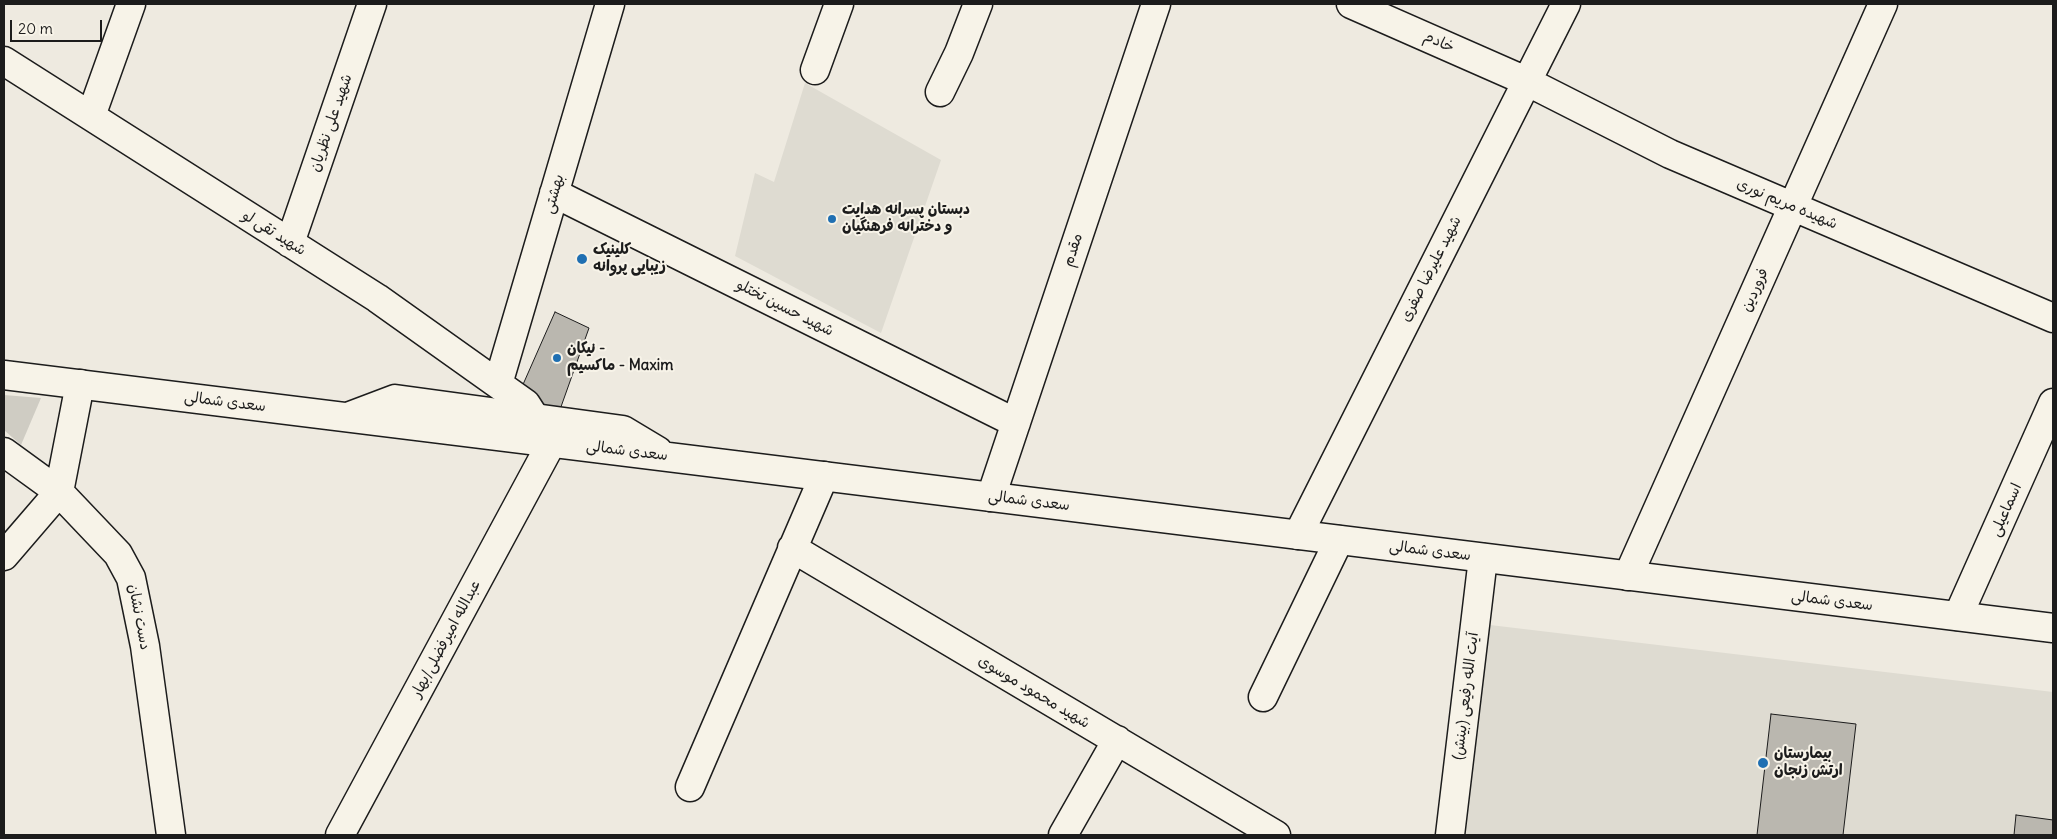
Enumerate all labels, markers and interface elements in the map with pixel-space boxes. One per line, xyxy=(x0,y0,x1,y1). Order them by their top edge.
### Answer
scale bar xyxy=(12,10,105,42)
text: 20 m xyxy=(18,19,53,38)
street label: خادم xyxy=(1421,27,1457,57)
street label: شهید علی نظریان xyxy=(306,72,356,174)
street label: بهشتی xyxy=(540,172,568,216)
street label: شهیده مریم نوری xyxy=(1734,175,1840,233)
place label: دبستان پسرانه هدایت و دخترانه فرهنگیان xyxy=(842,201,970,236)
street label: شهید تقی لو xyxy=(239,206,309,260)
marker: دبستان پسرانه هدایت و دخترانه فرهنگیان xyxy=(826,213,838,225)
street label: شهید علیرضا صفری xyxy=(1397,213,1465,325)
street label: مقدم xyxy=(1059,231,1087,269)
place label: کلینیک زیبایی پروانه xyxy=(593,241,666,276)
marker: کلینیک زیبایی پروانه xyxy=(575,252,589,266)
street label: فروردین xyxy=(1737,265,1773,315)
street label: شهید حسین تختلو xyxy=(733,276,837,340)
place label: نیکان - ماکسیم - Maxim xyxy=(567,340,673,375)
marker: نیکان - ماکسیم - Maxim xyxy=(551,352,563,364)
street label: سعدی شمالی xyxy=(183,388,267,416)
street label: سعدی شمالی xyxy=(585,437,669,465)
street label: اسماعیلی xyxy=(1986,481,2026,539)
street label: سعدی شمالی xyxy=(987,487,1071,515)
street label: سعدی شمالی xyxy=(1388,537,1472,565)
street label: عبدالله امیرفضلی/بهار xyxy=(407,577,485,701)
street label: دست نشان xyxy=(124,582,154,652)
street label: سعدی شمالی xyxy=(1790,587,1874,615)
street label: آیت الله رفیعی (بینش) xyxy=(1449,631,1483,761)
street label: شهید محمود موسوی xyxy=(975,652,1093,732)
place label: بیمارستان ارتش زنجان xyxy=(1774,745,1843,780)
marker: بیمارستان ارتش زنجان xyxy=(1756,756,1770,770)

